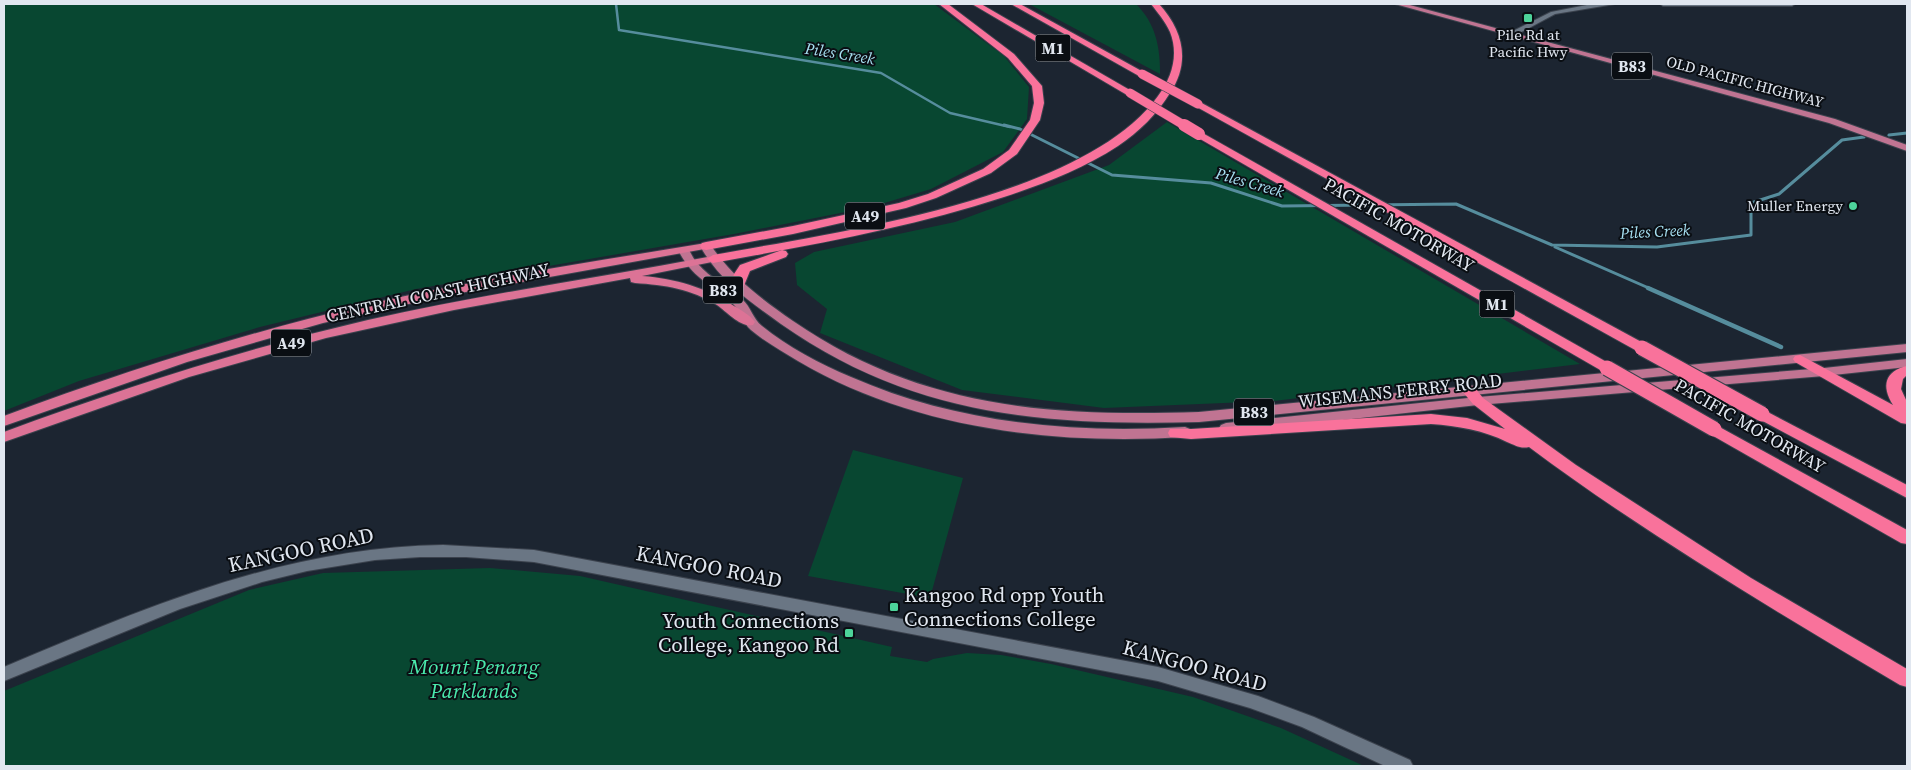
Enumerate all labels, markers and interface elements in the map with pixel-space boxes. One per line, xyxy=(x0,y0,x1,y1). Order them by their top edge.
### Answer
marker: Pile Rd at Pacific Hwy xyxy=(1522,12,1534,24)
place label: Pile Rd at Pacific Hwy xyxy=(1489,24,1568,62)
road number: M1 xyxy=(1036,34,1070,62)
water label: Piles Creek xyxy=(803,36,877,69)
street label: OLD PACIFIC HIGHWAY xyxy=(1664,50,1827,113)
road number: B83 xyxy=(1612,52,1652,80)
water label: Piles Creek xyxy=(1212,161,1287,202)
street label: PACIFIC MOTORWAY xyxy=(1319,171,1480,278)
place label: Muller Energy xyxy=(1747,195,1843,216)
marker: Muller Energy xyxy=(1847,200,1859,212)
road number: A49 xyxy=(845,202,885,230)
water label: Piles Creek xyxy=(1618,218,1691,244)
street label: CENTRAL COAST HIGHWAY xyxy=(324,256,552,328)
road number: B83 xyxy=(703,276,743,304)
road number: M1 xyxy=(1480,290,1514,318)
road number: A49 xyxy=(271,329,311,356)
street label: WISEMANS FERRY ROAD xyxy=(1297,367,1503,414)
street label: PACIFIC MOTORWAY xyxy=(1670,372,1831,479)
road number: B83 xyxy=(1234,398,1274,426)
street label: KANGOO ROAD xyxy=(225,520,376,579)
street label: KANGOO ROAD xyxy=(634,538,785,595)
place label: Kangoo Rd opp Youth Connections College xyxy=(904,580,1104,633)
marker: Kangoo Rd opp Youth Connections College xyxy=(888,601,900,613)
place label: Youth Connections College, Kangoo Rd xyxy=(658,606,839,659)
marker: Youth Connections College, Kangoo Rd xyxy=(843,627,855,639)
street label: KANGOO ROAD xyxy=(1120,632,1270,699)
park label: Mount Penang Parklands xyxy=(408,652,540,705)

